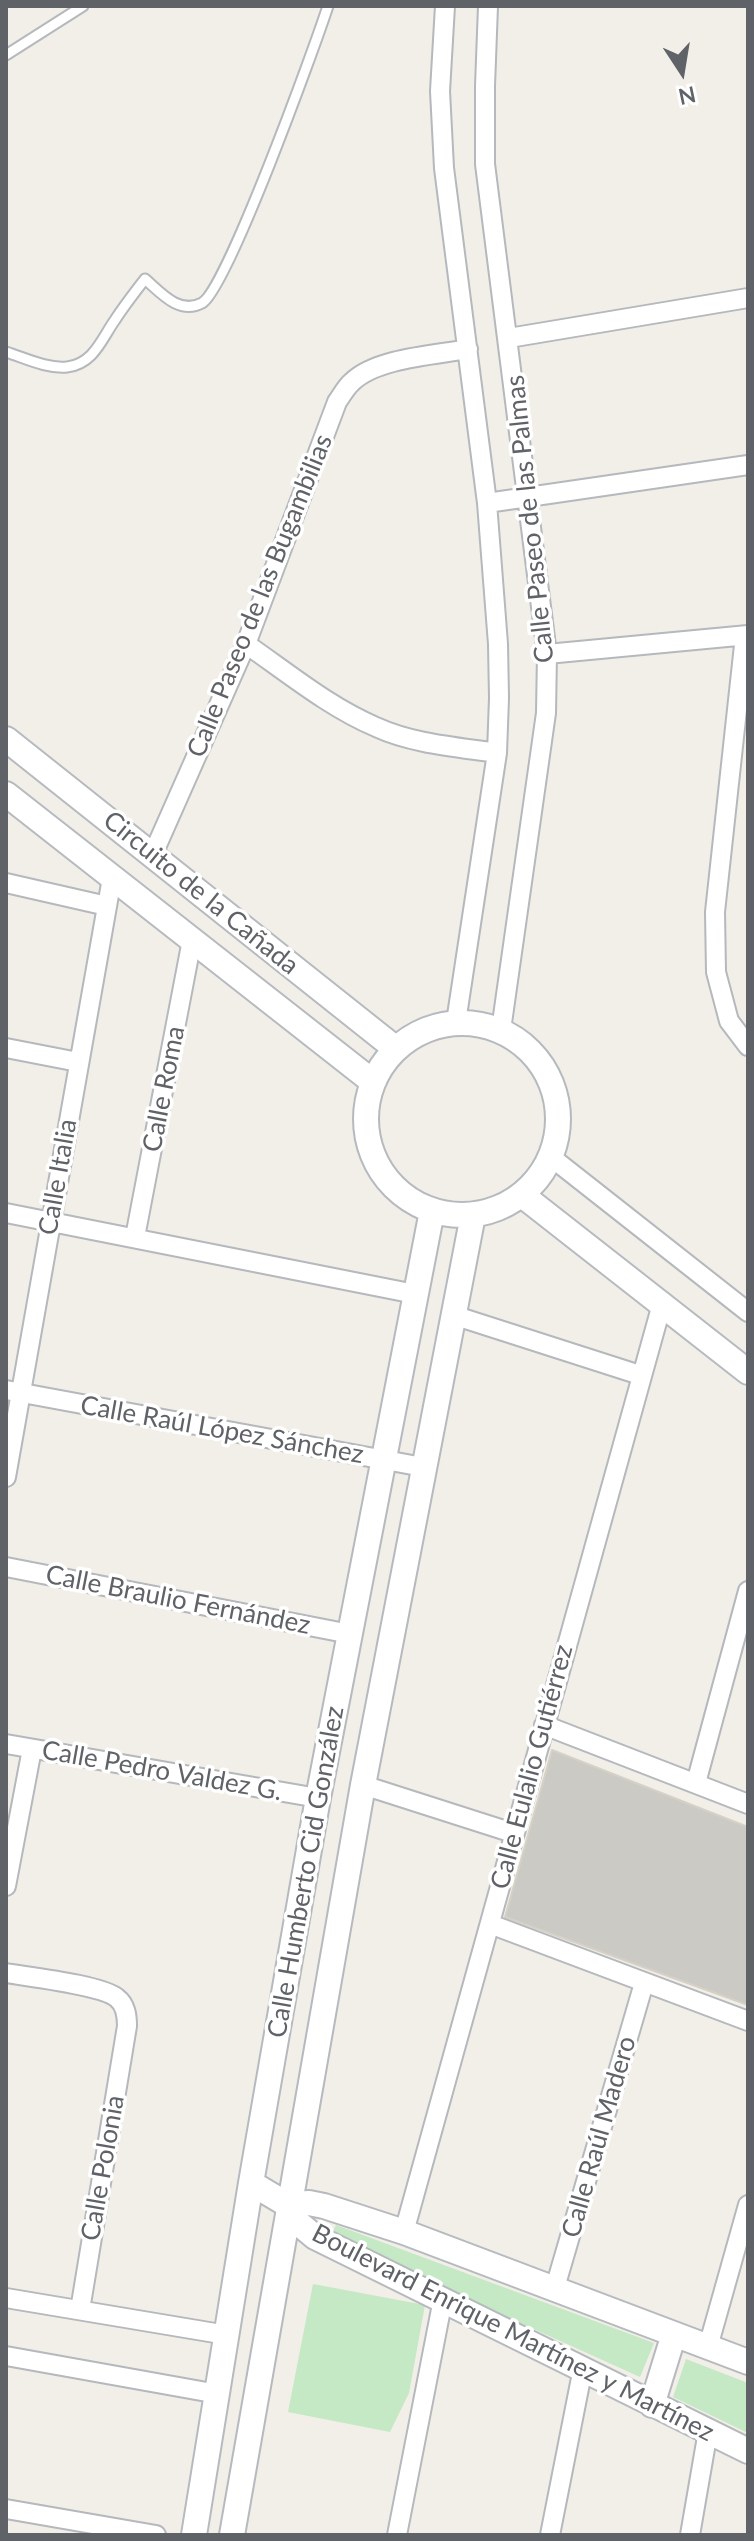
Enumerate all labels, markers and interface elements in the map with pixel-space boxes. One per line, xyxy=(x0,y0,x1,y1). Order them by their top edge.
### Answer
north arrow xyxy=(642,32,722,112)
text: N xyxy=(676,81,698,111)
street label: Calle Paseo de las Palmas xyxy=(499,374,561,664)
street label: Calle Paseo de las Bugambilias xyxy=(181,430,339,762)
street label: Circuito de la Cañada xyxy=(97,805,305,981)
street label: Calle Roma xyxy=(137,1023,191,1155)
street label: Calle Italia xyxy=(32,1116,84,1238)
street label: Calle Raúl López Sánchez xyxy=(78,1390,366,1470)
street label: Calle Braulio Fernández xyxy=(43,1559,313,1641)
street label: Calle Eulalio Gutiérrez xyxy=(484,1641,580,1893)
street label: Calle Humberto Cid González xyxy=(261,1704,351,2040)
street label: Calle Pedro Valdez G. xyxy=(40,1735,284,1807)
street label: Calle Raúl Madero xyxy=(555,2033,643,2241)
street label: Calle Polonia xyxy=(75,2093,131,2243)
street label: Boulevard Enrique Martínez y Martínez xyxy=(307,2218,719,2448)

